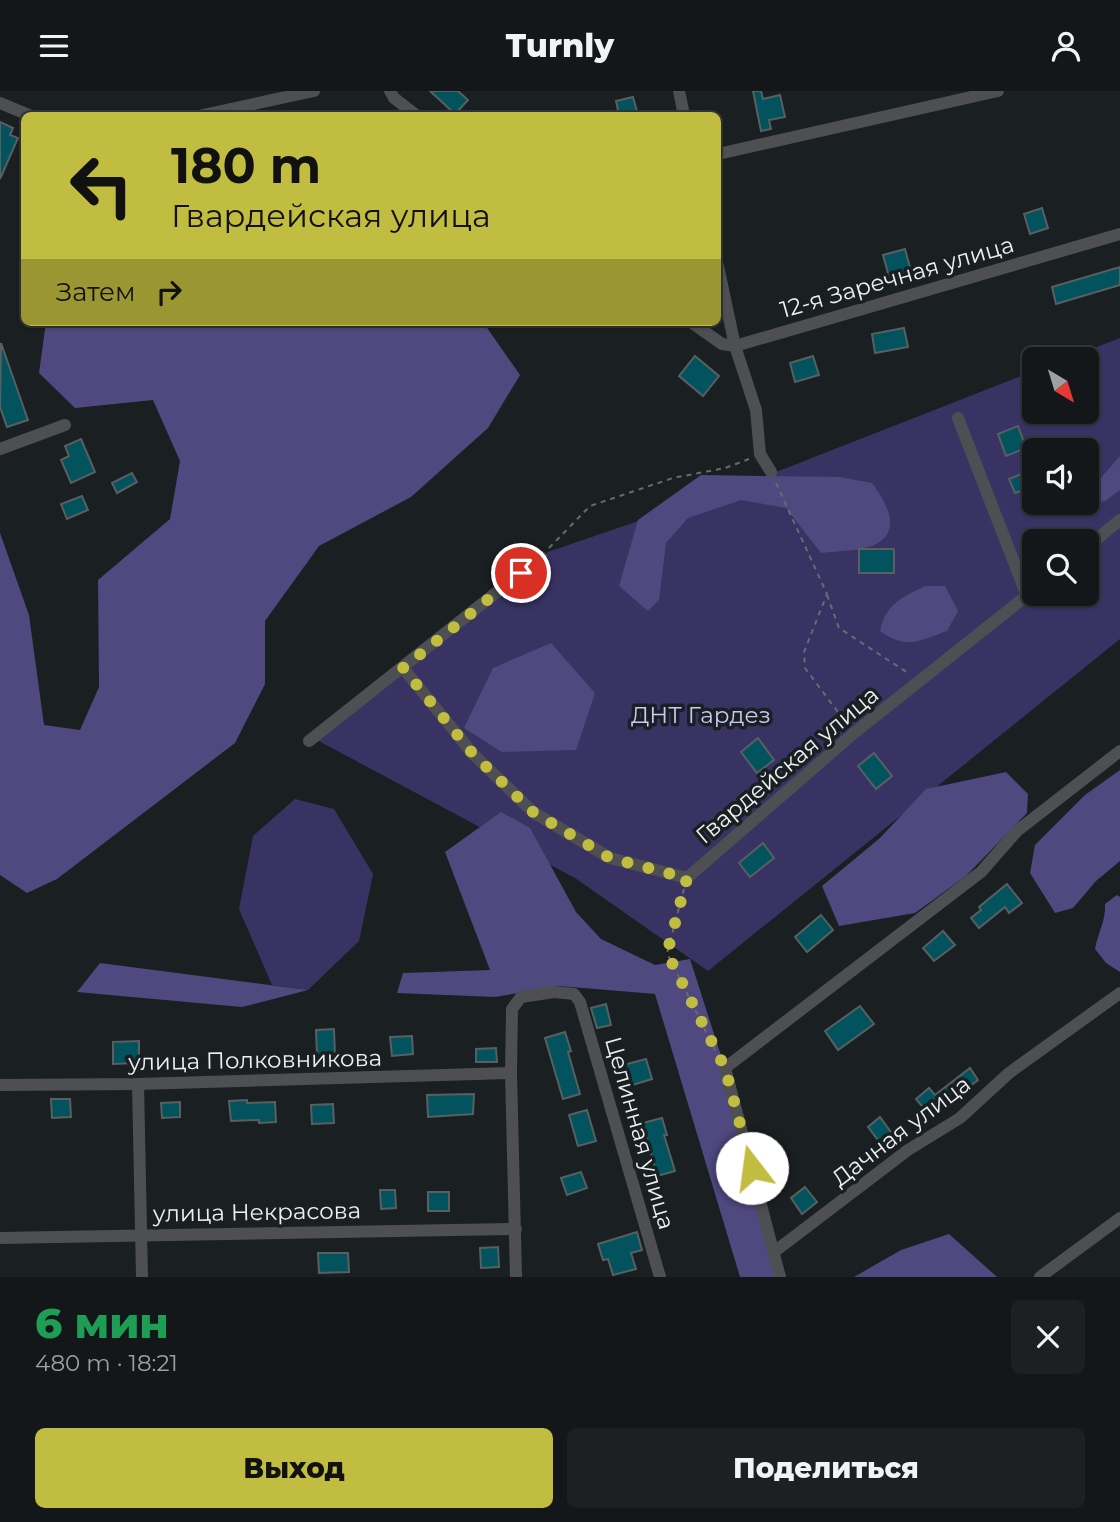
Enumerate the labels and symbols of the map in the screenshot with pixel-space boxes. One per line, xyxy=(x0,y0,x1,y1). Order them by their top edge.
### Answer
street label: 12-я Заречная улица xyxy=(777,230,1017,324)
north arrow xyxy=(1022,347,1099,423)
pin xyxy=(491,543,551,603)
street label: Гвардейская улица xyxy=(690,680,884,850)
park label: ДНТ Гардез xyxy=(631,701,771,729)
street label: Целинная улица xyxy=(599,1033,681,1233)
street label: улица Полковникова xyxy=(127,1044,382,1076)
street label: Дачная улица xyxy=(826,1070,976,1192)
position arrow xyxy=(715,1131,789,1205)
street label: улица Некрасова xyxy=(152,1196,361,1228)

